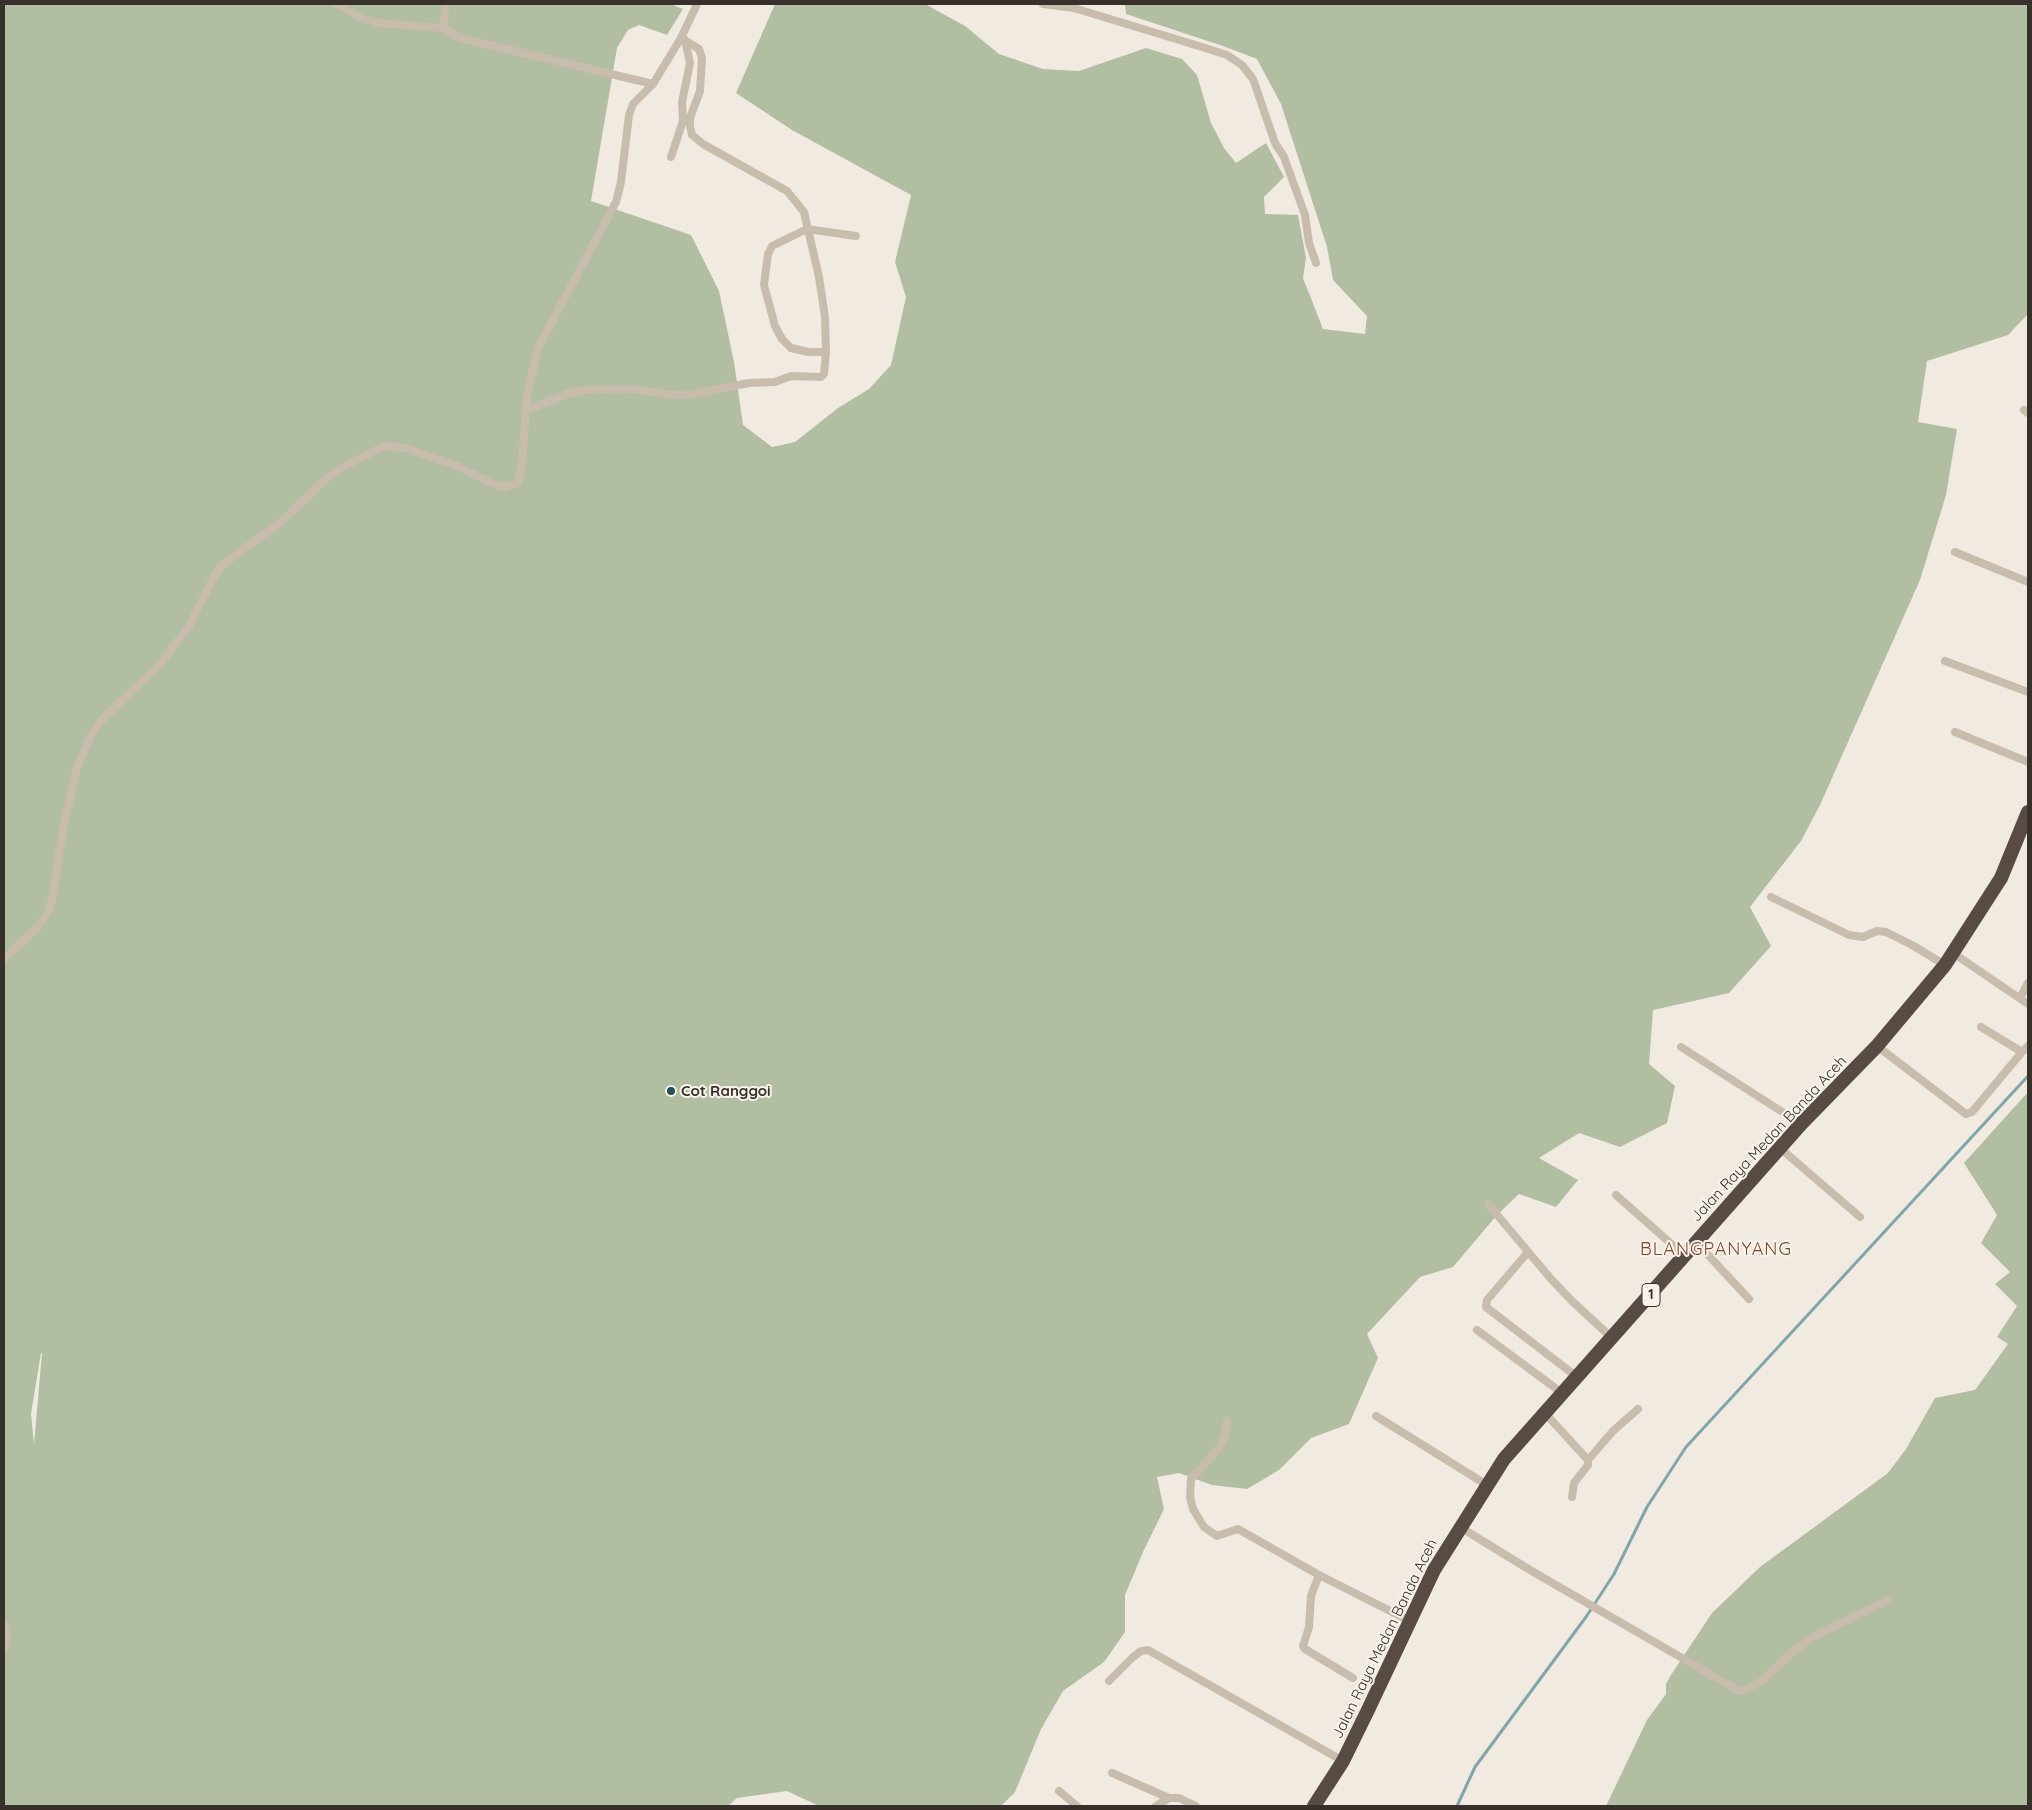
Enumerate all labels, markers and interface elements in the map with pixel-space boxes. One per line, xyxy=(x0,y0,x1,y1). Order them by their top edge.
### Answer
street label: Jalan Raya Medan Banda Aceh xyxy=(1687,1052,1851,1226)
place label: Cot Ranggoi xyxy=(681,1082,771,1100)
marker: Cot Ranggoi xyxy=(665,1085,677,1097)
district label: BLANGPANYANG xyxy=(1639,1239,1793,1261)
road number: 1 xyxy=(1642,1284,1660,1306)
street label: Jalan Raya Medan Banda Aceh xyxy=(1329,1536,1441,1742)

